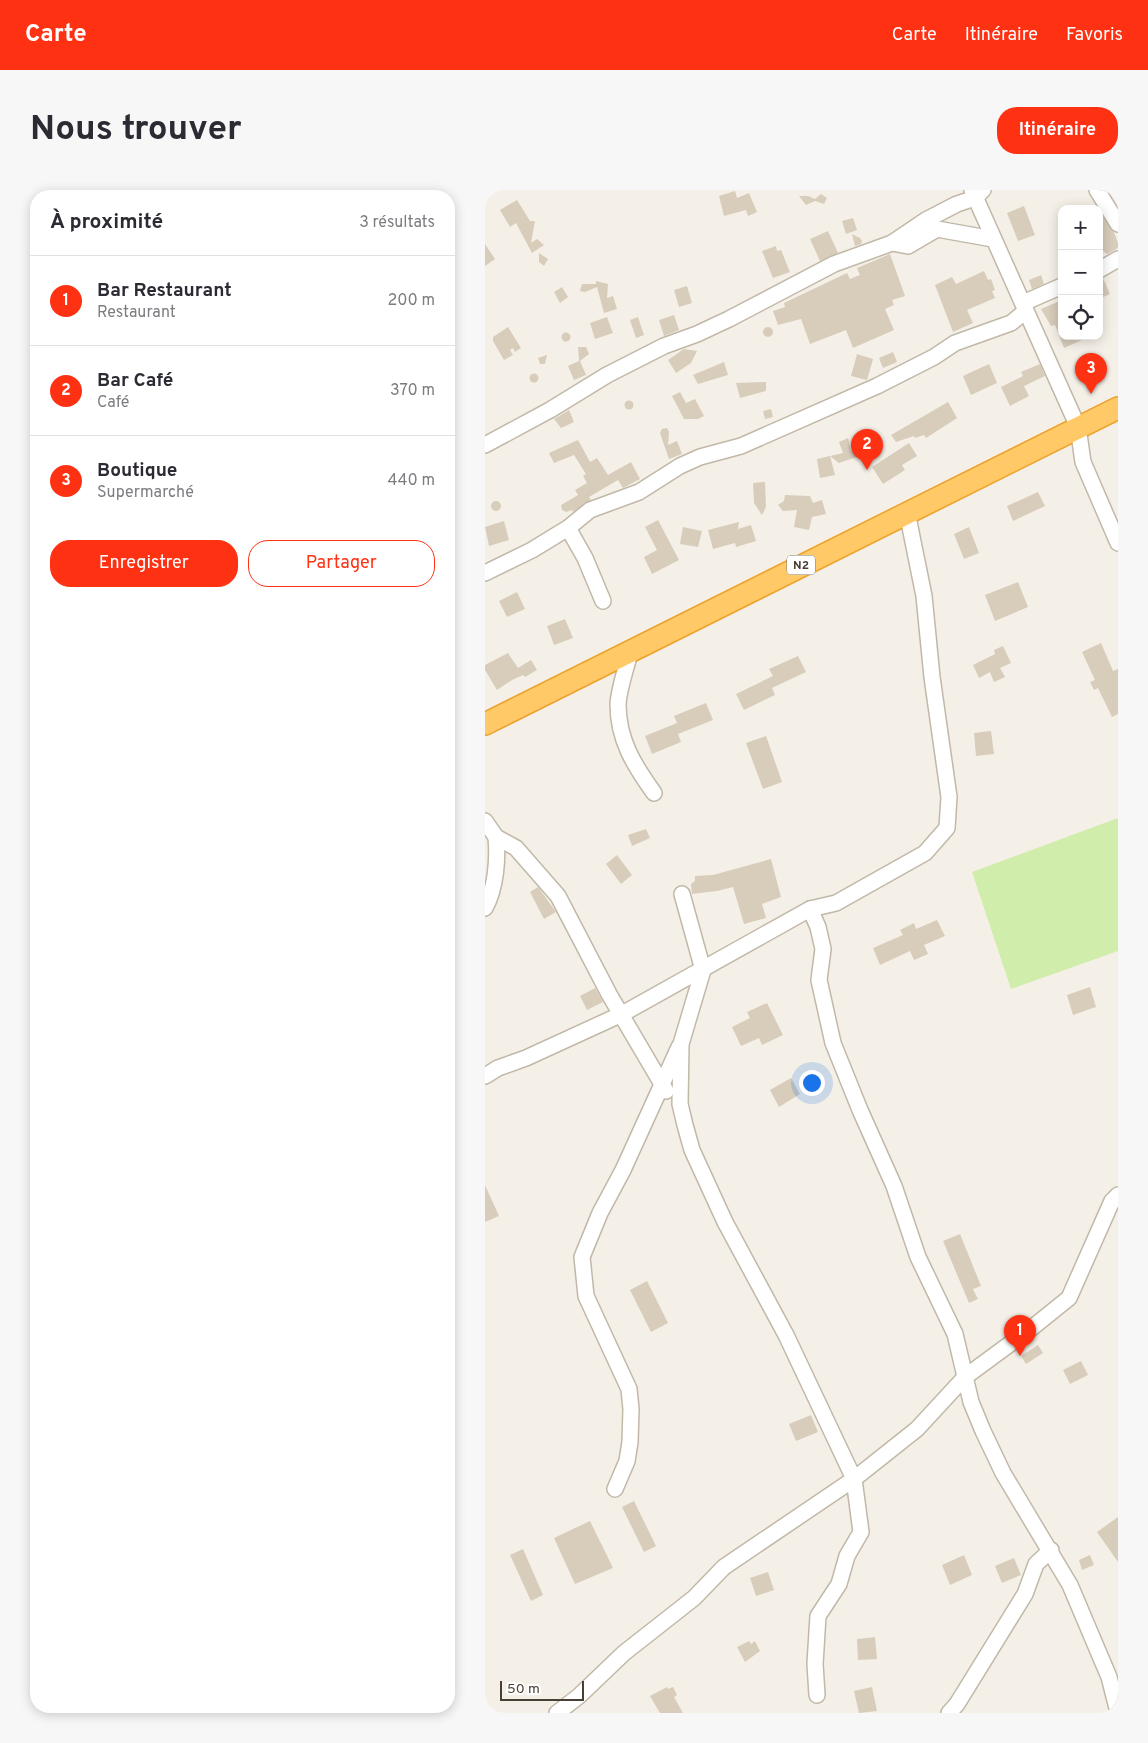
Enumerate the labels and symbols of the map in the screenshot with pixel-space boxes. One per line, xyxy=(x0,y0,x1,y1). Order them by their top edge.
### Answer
pin: 3 xyxy=(1075,353,1107,394)
pin: 2 xyxy=(851,429,883,470)
road number: N2 xyxy=(787,556,815,574)
your location xyxy=(799,1070,825,1096)
pin: 1 xyxy=(1004,1315,1036,1356)
scale bar xyxy=(500,1678,584,1701)

